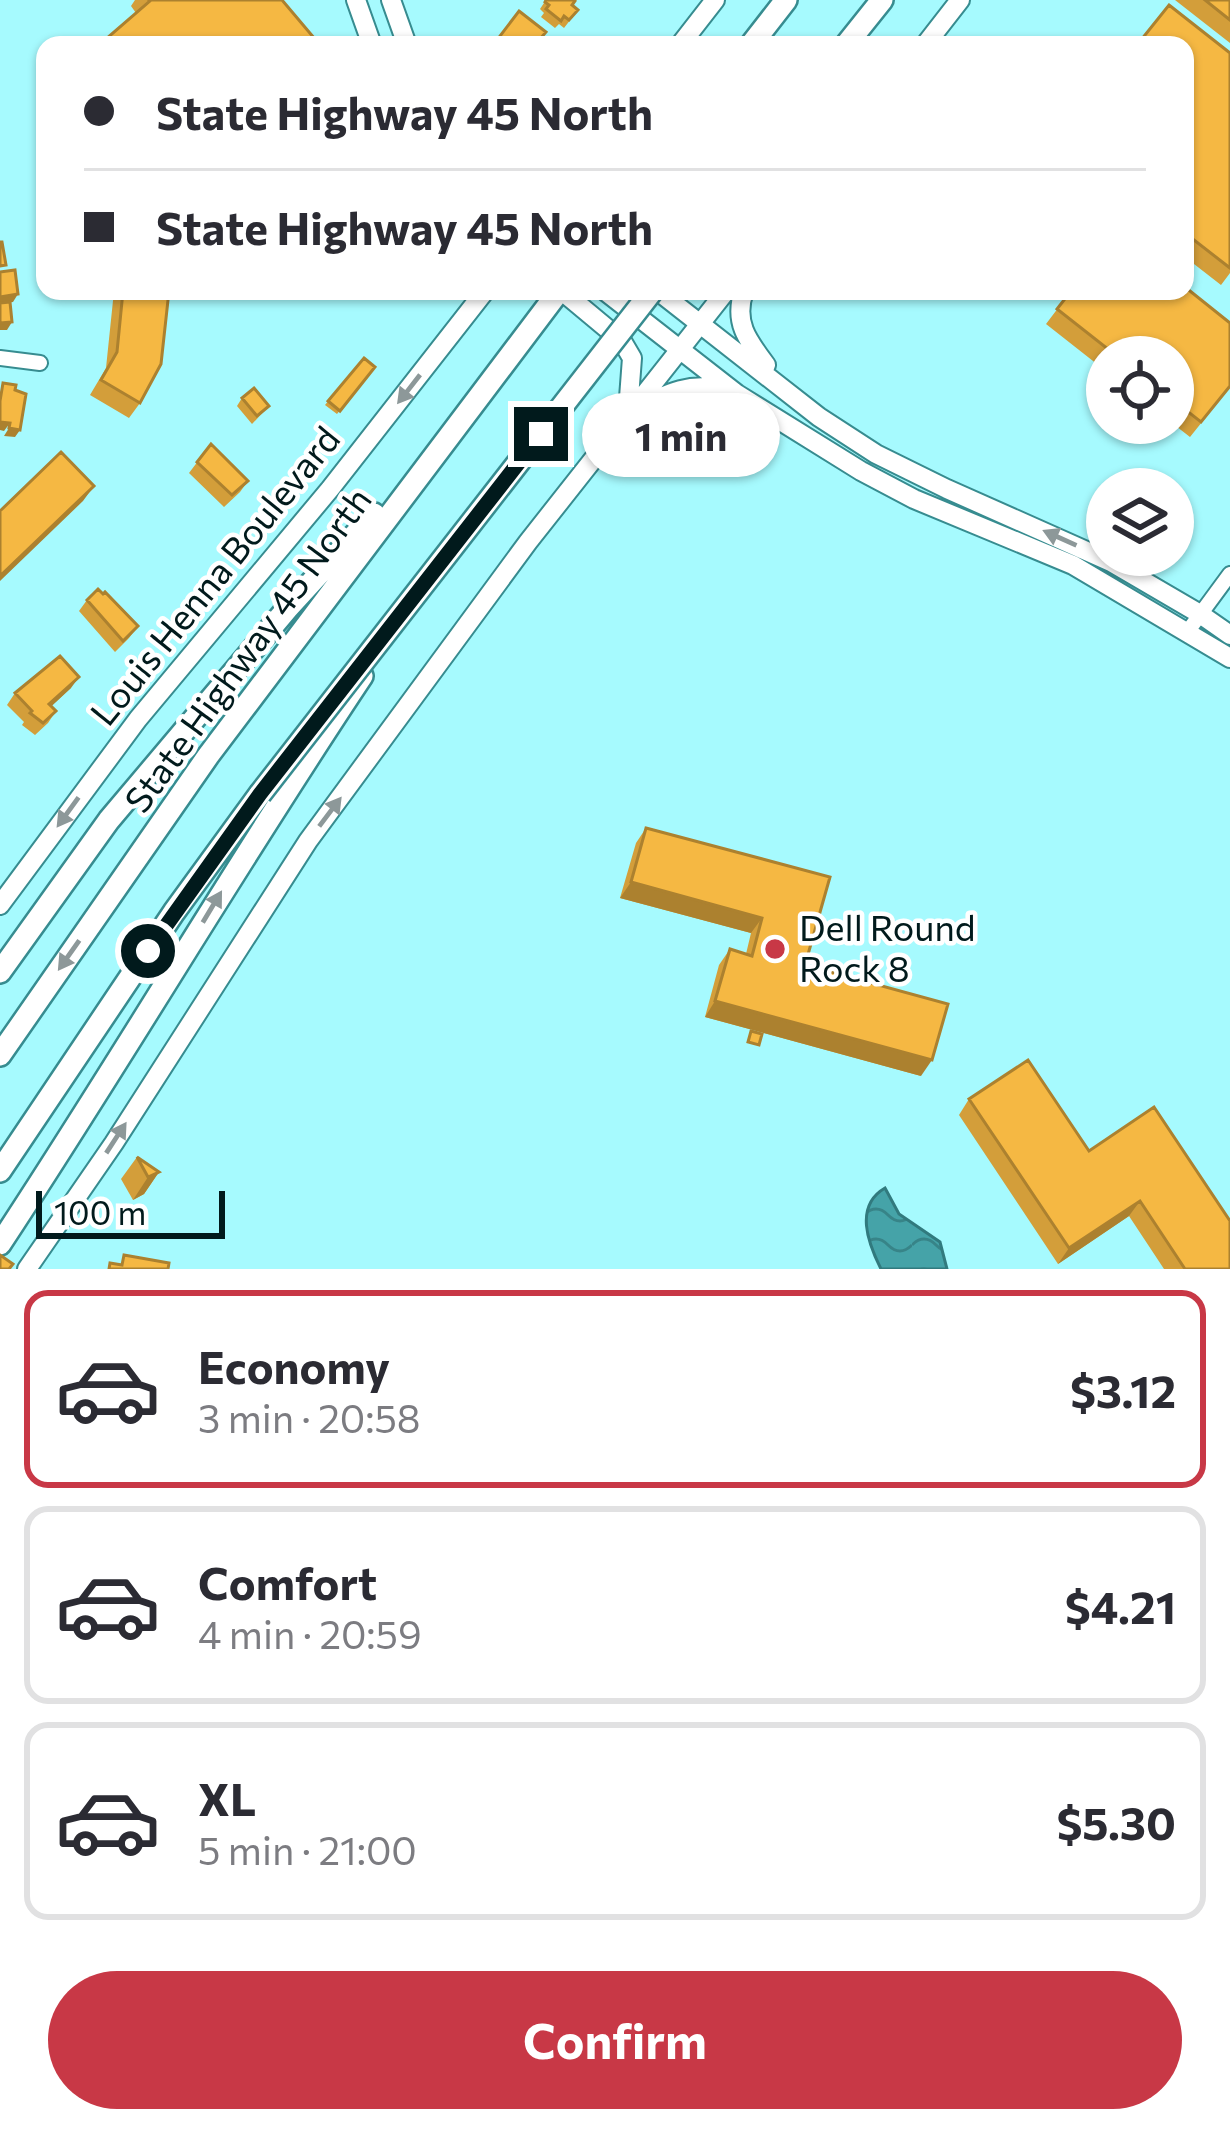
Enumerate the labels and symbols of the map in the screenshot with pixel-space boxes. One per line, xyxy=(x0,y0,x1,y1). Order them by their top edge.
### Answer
one-way arrow xyxy=(397,374,422,405)
callout: 1 min xyxy=(583,392,781,476)
route end xyxy=(514,407,568,461)
street label: Louis Henna Boulevard xyxy=(79,416,348,733)
street label: State Highway 45 North xyxy=(114,478,379,820)
one-way arrow xyxy=(1042,528,1077,548)
one-way arrow xyxy=(57,796,80,828)
one-way arrow xyxy=(318,796,342,828)
one-way arrow xyxy=(201,890,222,924)
place label: Dell Round Rock 8 xyxy=(799,904,976,989)
route start xyxy=(121,924,175,978)
marker: Dell Round Rock 8 xyxy=(762,936,788,962)
one-way arrow xyxy=(58,939,81,972)
one-way arrow xyxy=(105,1121,127,1154)
scale bar xyxy=(36,1185,225,1238)

